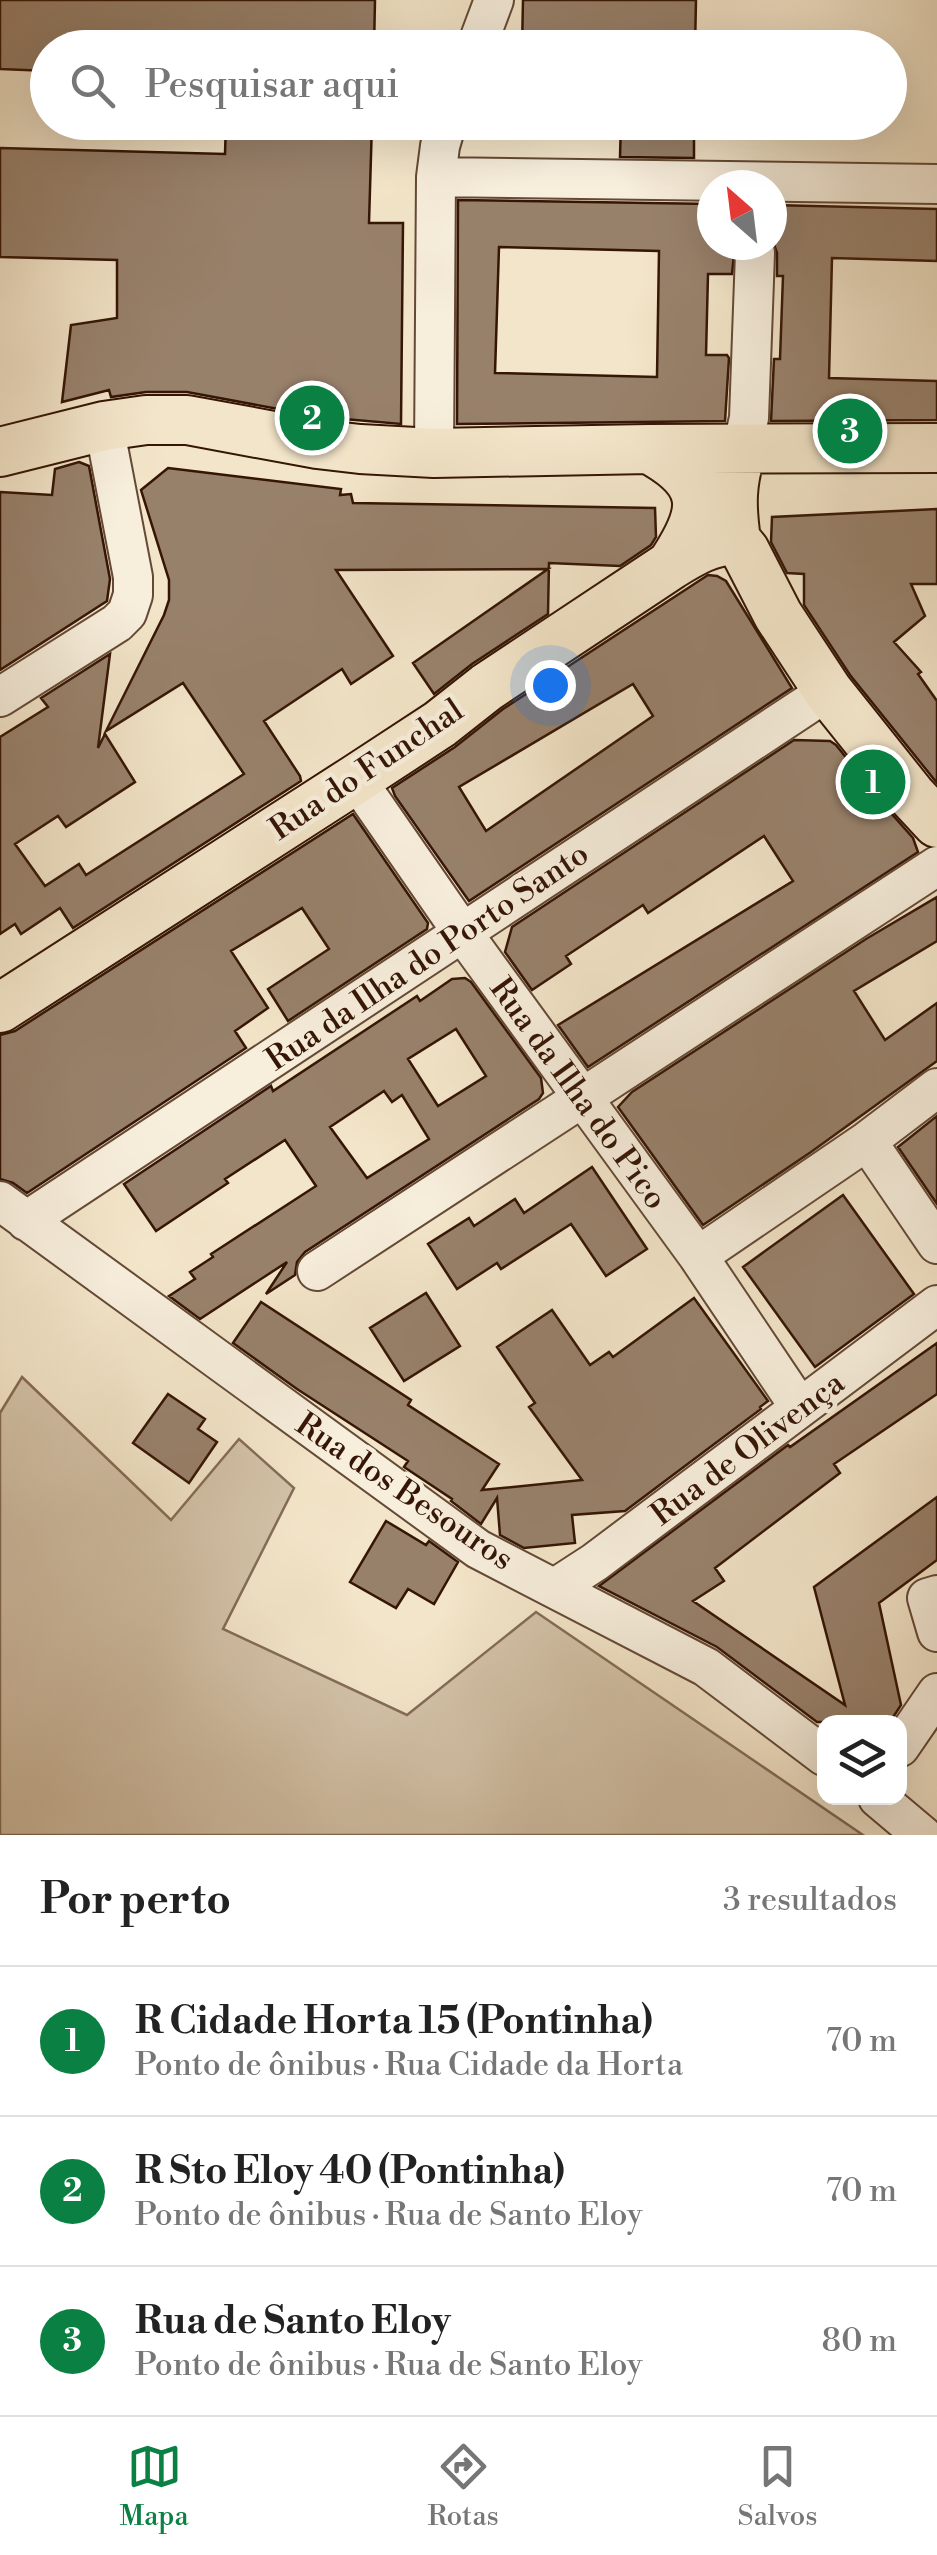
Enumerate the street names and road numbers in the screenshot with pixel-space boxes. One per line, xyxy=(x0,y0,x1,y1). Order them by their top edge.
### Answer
street label: Rua do Funchal xyxy=(262,690,471,849)
street label: Rua da Ilha do Porto Santo xyxy=(259,834,597,1080)
street label: Rua da Ilha do Pico xyxy=(481,970,676,1217)
street label: Rua de Olivença xyxy=(643,1362,853,1535)
street label: Rua dos Besouros xyxy=(288,1404,521,1579)

